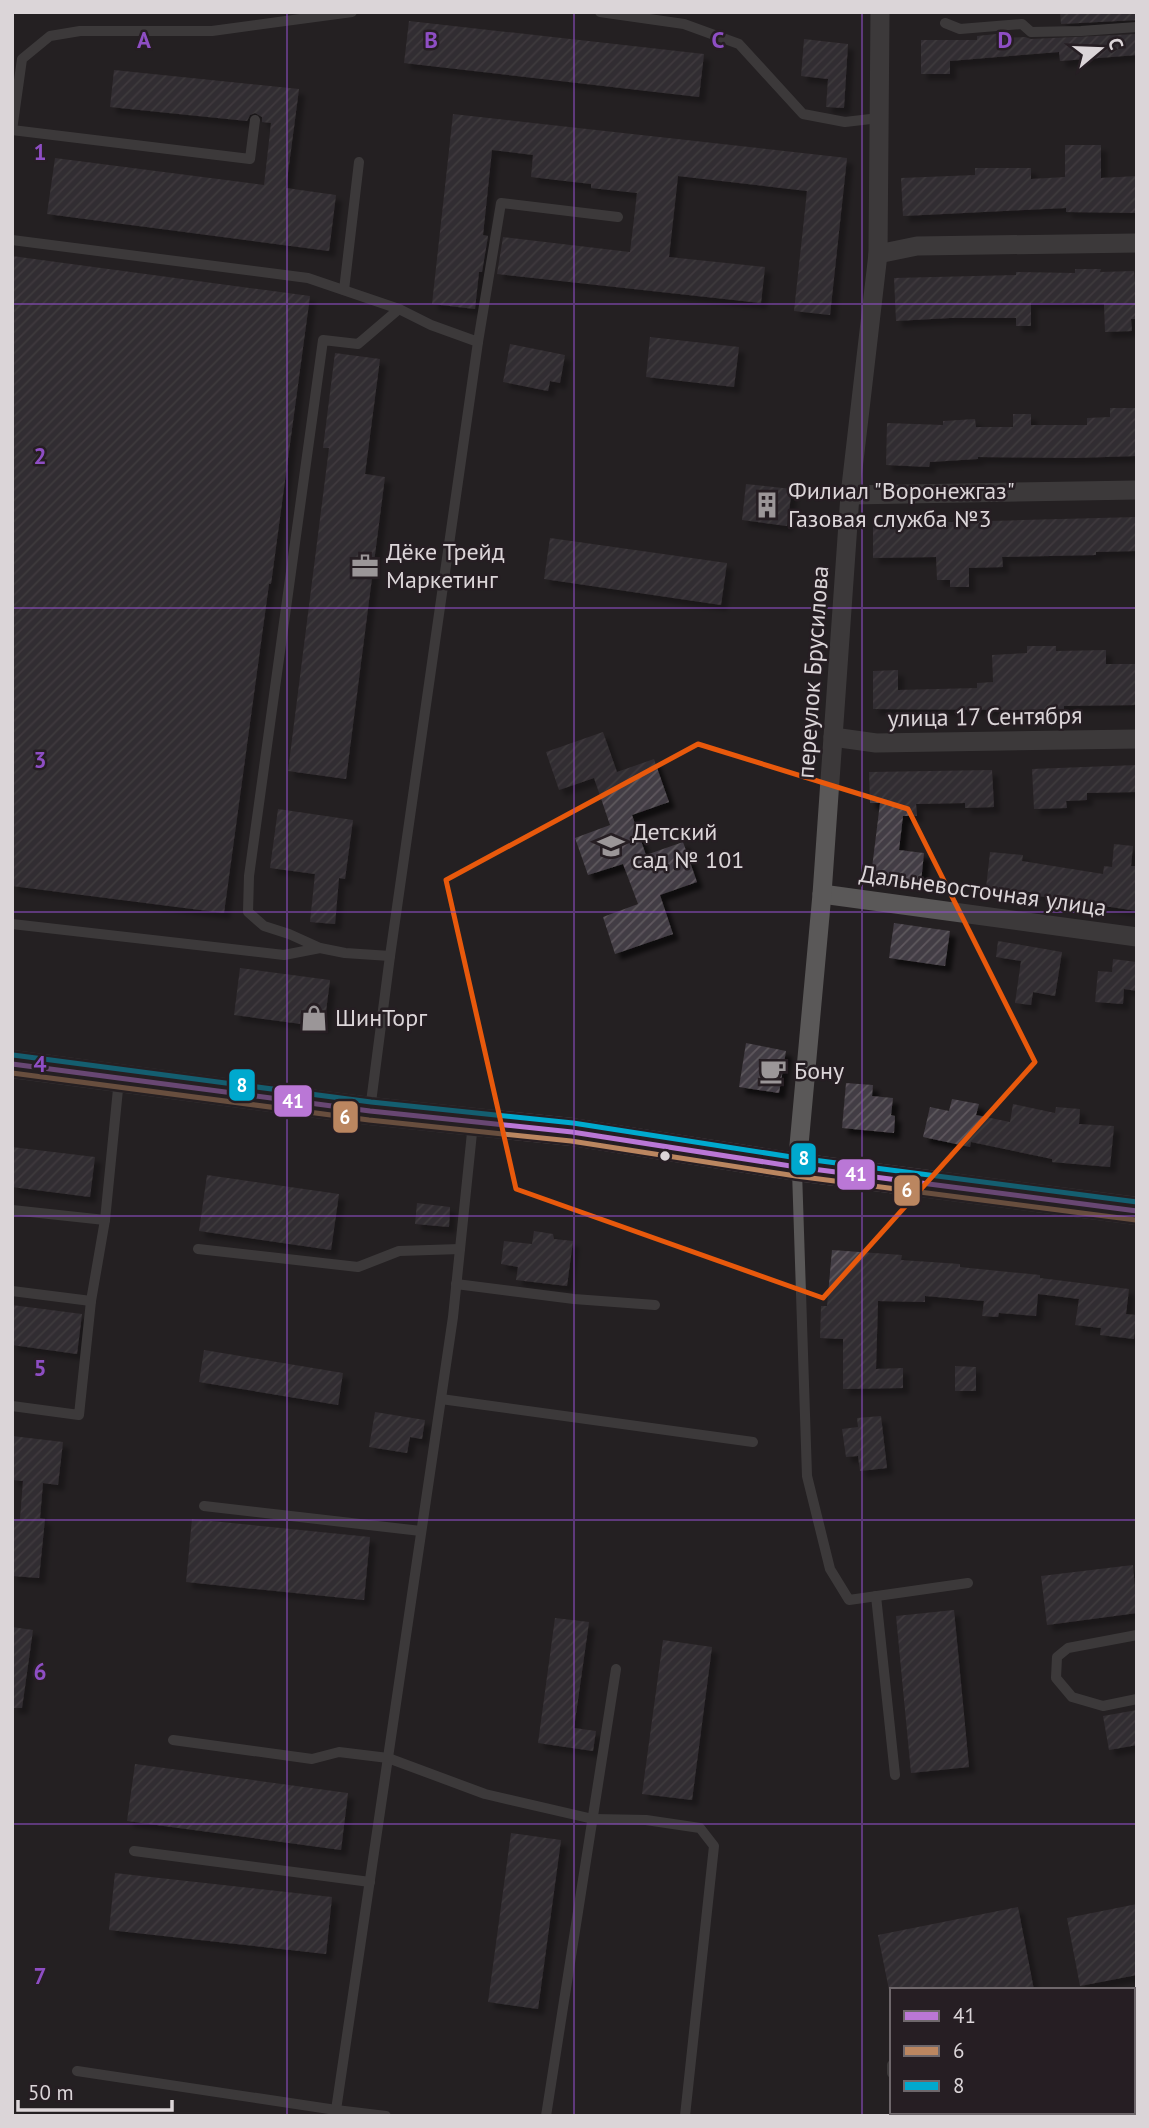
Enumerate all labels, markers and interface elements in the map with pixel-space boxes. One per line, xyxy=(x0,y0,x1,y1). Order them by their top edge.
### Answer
north arrow xyxy=(1065,14,1135,84)
text: A xyxy=(137,25,151,54)
text: B xyxy=(424,25,438,54)
text: C xyxy=(712,25,725,54)
text: D xyxy=(998,25,1012,54)
text: С xyxy=(1103,35,1129,53)
text: 1 xyxy=(33,137,47,166)
text: 2 xyxy=(33,441,47,470)
place label: Филиал "Воронежгаз" Газовая служба №3 xyxy=(788,475,1015,534)
building icon: Филиал "Воронежгаз" Газовая служба №3 xyxy=(752,490,782,520)
place label: Дёке Трейд Маркетинг xyxy=(386,536,505,595)
office icon: Дёке Трейд Маркетинг xyxy=(350,551,380,581)
street label: переулок Брусилова xyxy=(790,565,835,779)
street label: улица 17 Сентября xyxy=(887,699,1083,734)
text: 3 xyxy=(33,745,47,774)
place label: Детский сад № 101 xyxy=(632,816,744,875)
school or university icon: Детский сад № 101 xyxy=(596,831,626,861)
street label: Дальневосточная улица xyxy=(858,858,1109,923)
place label: ШинТорг xyxy=(335,1002,427,1033)
shop icon: ШинТорг xyxy=(299,1003,329,1033)
text: 4 xyxy=(33,1049,47,1078)
place label: Бону xyxy=(794,1055,844,1086)
cafe icon: Бону xyxy=(758,1056,788,1086)
line badge: 8 xyxy=(228,1068,256,1102)
text: 8 xyxy=(237,1073,247,1097)
line badge: 41 xyxy=(273,1084,313,1118)
text: 41 xyxy=(282,1089,304,1113)
line badge: 6 xyxy=(332,1100,359,1134)
text: 6 xyxy=(340,1105,350,1129)
line badge: 8 xyxy=(790,1142,817,1176)
text: 8 xyxy=(799,1146,809,1170)
unlabelled marker xyxy=(658,1149,672,1163)
line badge: 41 xyxy=(836,1158,876,1191)
text: 41 xyxy=(845,1162,867,1186)
line badge: 6 xyxy=(893,1174,921,1207)
text: 6 xyxy=(902,1178,912,1202)
text: 5 xyxy=(33,1353,47,1382)
text: 6 xyxy=(33,1657,47,1686)
text: 7 xyxy=(33,1961,47,1990)
legend xyxy=(890,1988,1135,2114)
text: 41 xyxy=(953,2002,976,2029)
text: 6 xyxy=(953,2037,964,2064)
scale bar xyxy=(18,2068,172,2112)
text: 8 xyxy=(953,2072,964,2099)
text: 50 m xyxy=(28,2079,74,2106)

